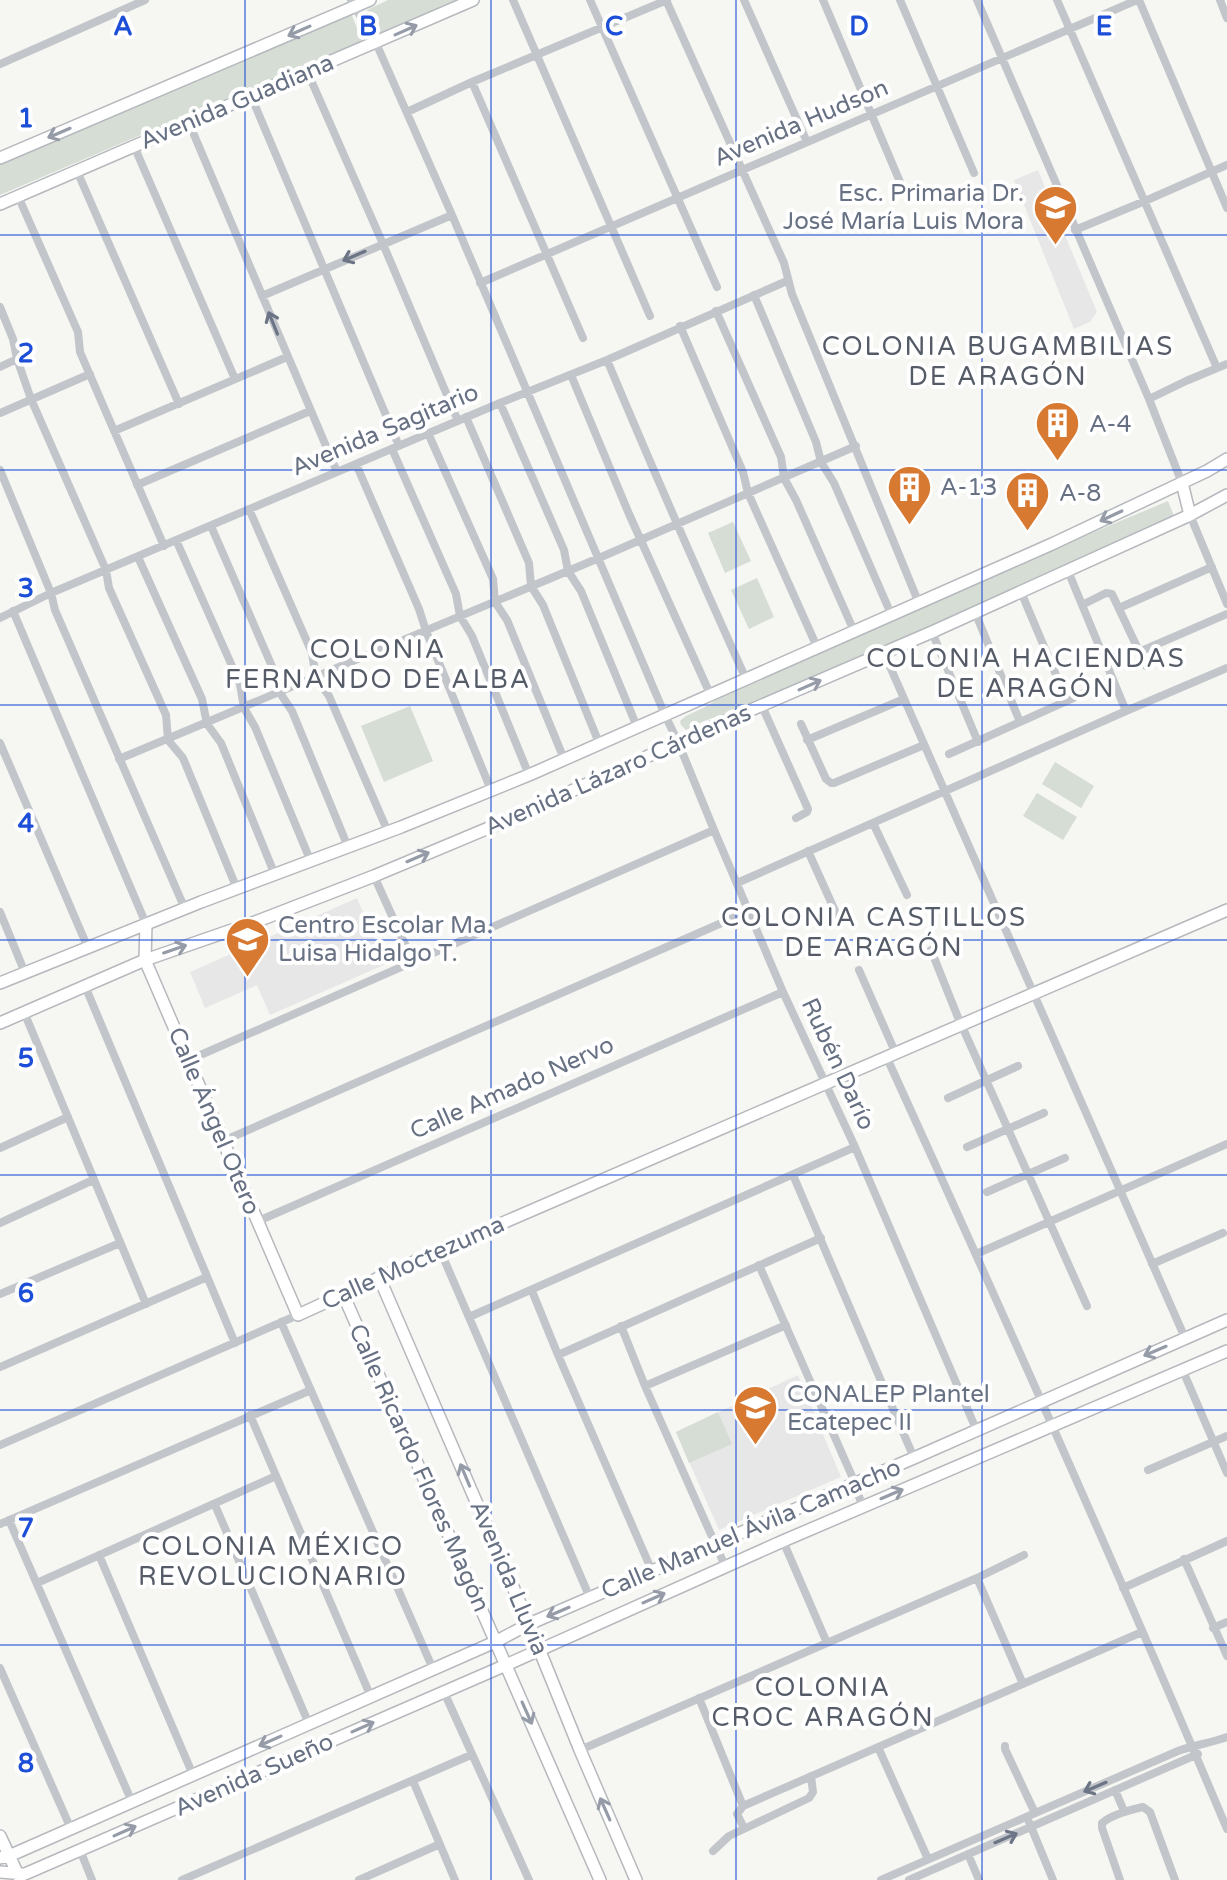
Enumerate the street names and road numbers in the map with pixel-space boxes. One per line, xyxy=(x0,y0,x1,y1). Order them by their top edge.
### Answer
street label: Avenida Guadiana xyxy=(136,48,338,156)
street label: Avenida Hudson xyxy=(709,73,893,173)
street label: Avenida Sagitario xyxy=(287,377,483,483)
street label: Avenida Lázaro Cárdenas xyxy=(480,698,756,842)
street label: Rubén Darío xyxy=(795,993,881,1135)
street label: Calle Ángel Otero xyxy=(161,1023,267,1219)
street label: Calle Amado Nervo xyxy=(406,1030,618,1146)
street label: Calle Moctezuma xyxy=(317,1210,509,1316)
street label: Calle Ricardo Flores Magón xyxy=(342,1319,496,1617)
street label: Calle Manuel Ávila Camacho xyxy=(596,1452,905,1605)
street label: Avenida Lluvia xyxy=(463,1496,555,1660)
street label: Avenida Sueño xyxy=(170,1727,338,1823)

